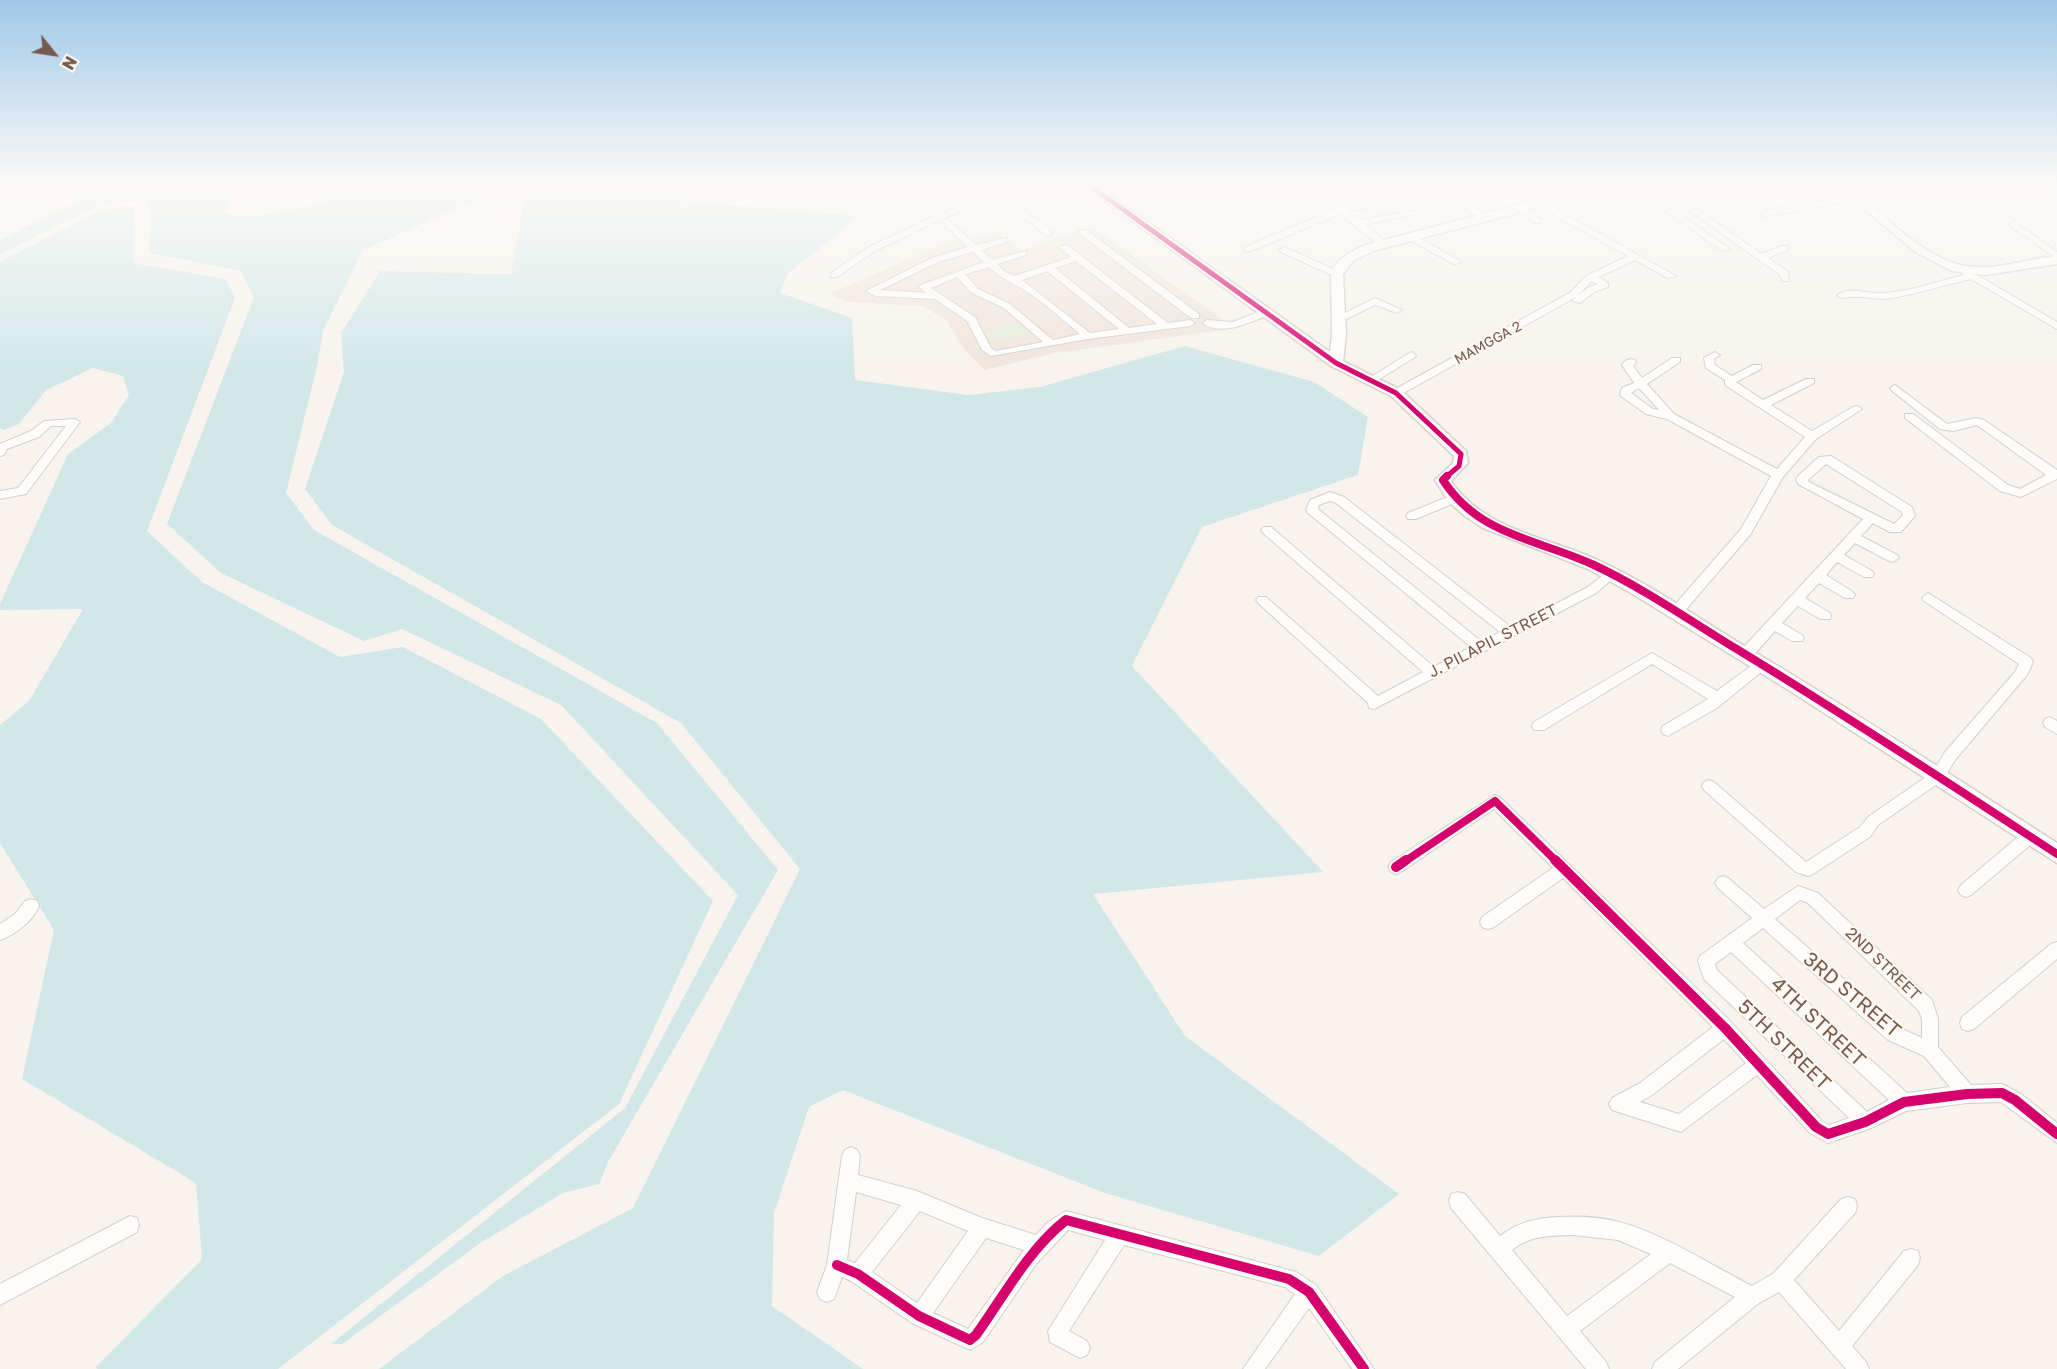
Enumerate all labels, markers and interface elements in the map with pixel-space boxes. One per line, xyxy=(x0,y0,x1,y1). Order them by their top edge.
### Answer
north arrow xyxy=(24,24,84,84)
text: N xyxy=(58,53,81,73)
street label: MAMGGA 2 xyxy=(1452,318,1524,368)
street label: J. PILAPIL STREET xyxy=(1425,600,1561,682)
street label: 2ND STREET xyxy=(1841,923,1925,1005)
street label: 3RD STREET xyxy=(1798,947,1906,1043)
street label: 4TH STREET xyxy=(1766,972,1870,1072)
street label: 5TH STREET xyxy=(1733,995,1835,1095)

